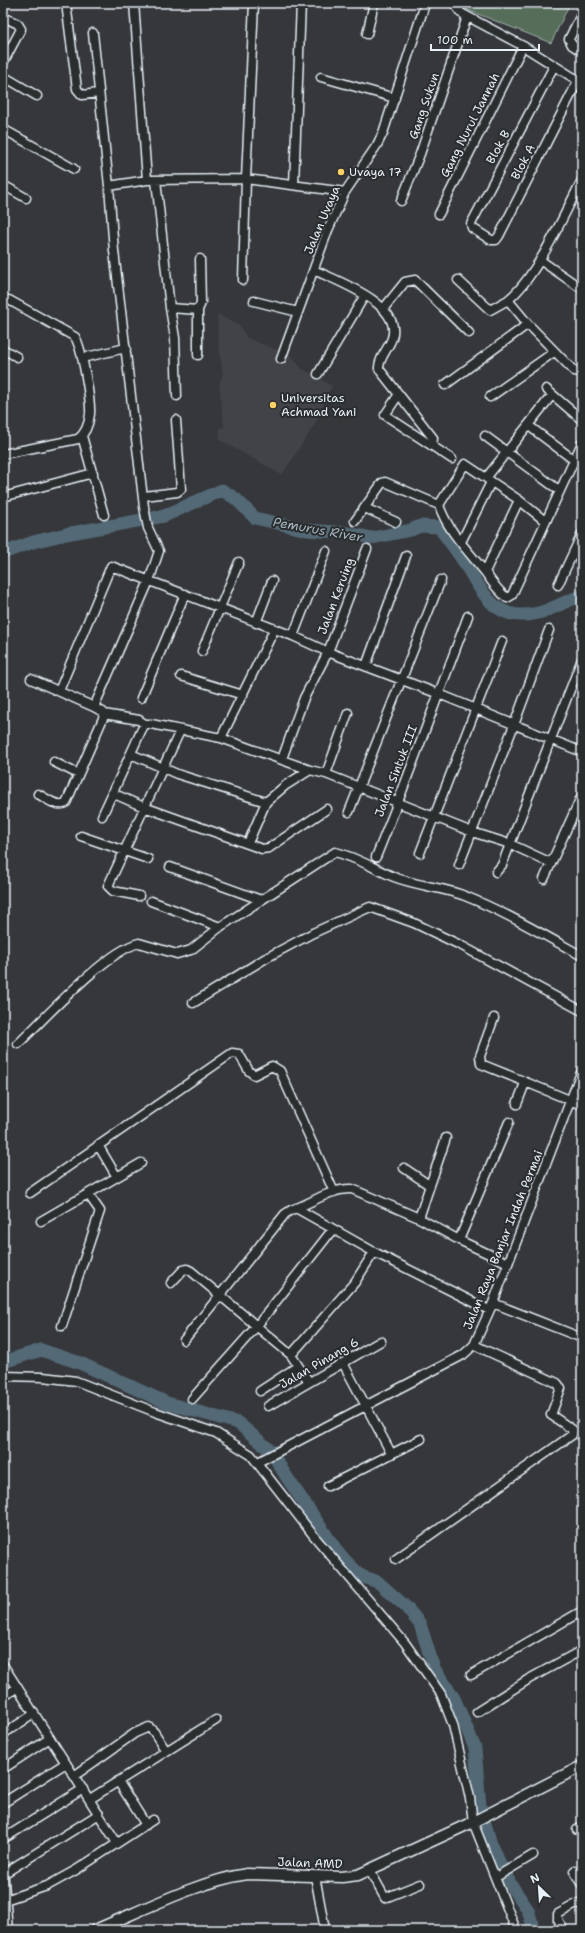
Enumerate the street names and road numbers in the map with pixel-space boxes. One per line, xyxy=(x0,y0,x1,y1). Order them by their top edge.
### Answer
street label: Gang Nurul Jannah xyxy=(437,70,503,180)
street label: Gang Sukun xyxy=(405,71,443,141)
street label: Blok B xyxy=(482,127,514,167)
street label: Blok A xyxy=(507,141,539,182)
street label: Jalan Uvaya xyxy=(300,183,344,257)
street label: Jalan Keruing xyxy=(314,555,358,637)
street label: Jalan Sintuk III xyxy=(371,722,421,819)
street label: Jalan Raya Banjar Indah Permai xyxy=(460,1148,546,1332)
street label: Jalan Pinang 6 xyxy=(276,1334,362,1392)
street label: Jalan AMD xyxy=(277,1854,343,1872)

